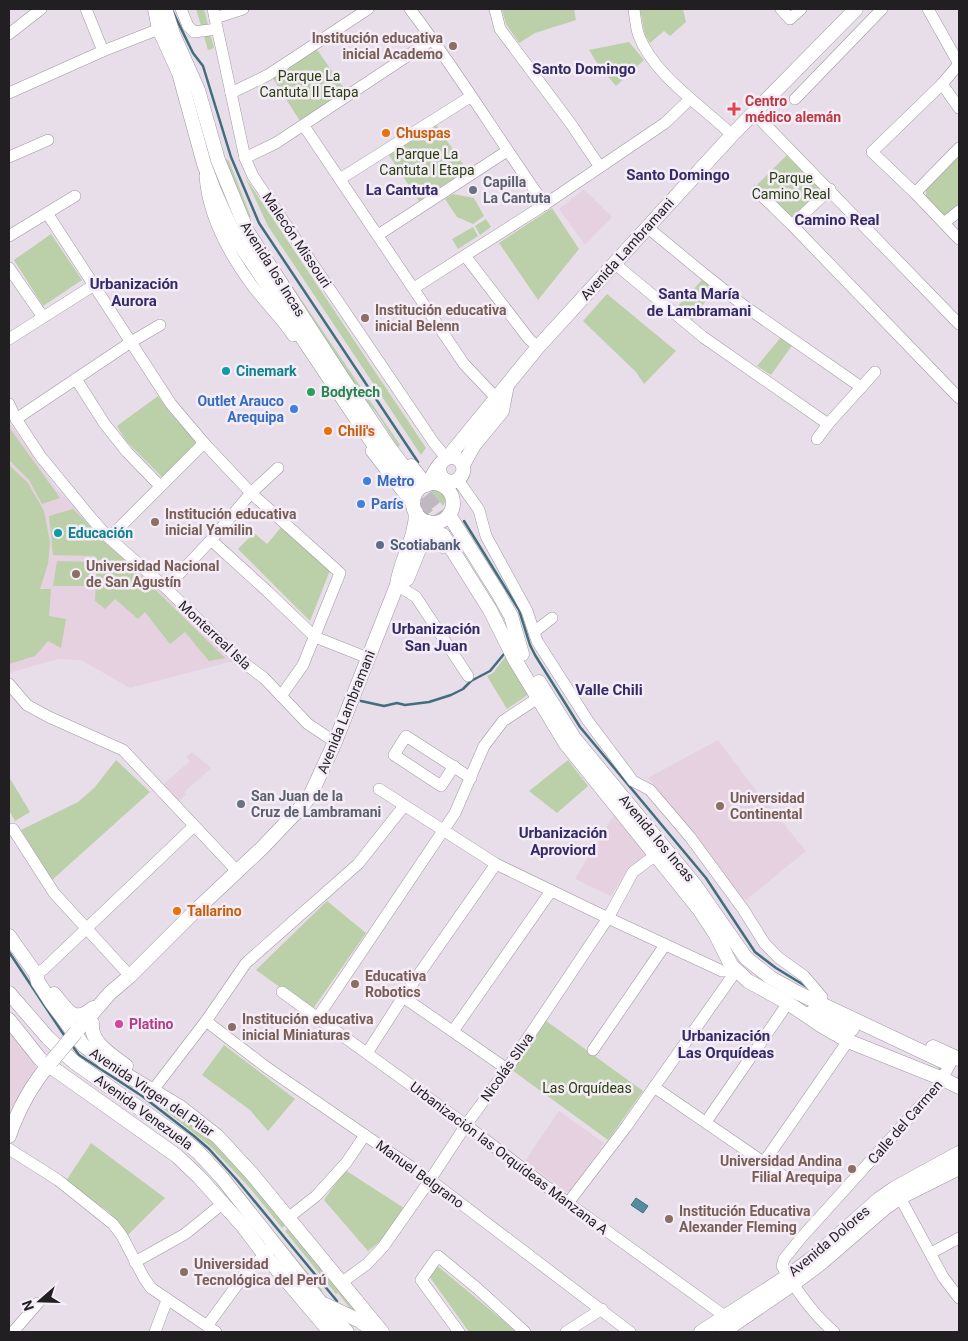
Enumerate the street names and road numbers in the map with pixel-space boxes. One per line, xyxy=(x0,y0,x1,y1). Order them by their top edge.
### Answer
street label: Malecón Missouri xyxy=(259,189,335,291)
street label: Avenida Lambramani xyxy=(577,195,677,303)
street label: Avenida los Incas xyxy=(237,219,309,319)
street label: Monterreal Isla xyxy=(175,597,255,673)
street label: Avenida Lambramani xyxy=(314,648,378,776)
street label: Avenida los Incas xyxy=(616,791,698,885)
street label: Nicolás SIlva xyxy=(477,1030,537,1104)
street label: Avenida Virgen del Pilar xyxy=(87,1044,217,1140)
street label: Avenida Venezuela xyxy=(92,1071,196,1153)
street label: Calle del Carmen xyxy=(864,1077,946,1167)
street label: Urbanización las Orquídeas Manzana A xyxy=(407,1078,611,1238)
street label: Manuel Belgrano xyxy=(373,1137,467,1211)
street label: Avenida Dolores xyxy=(785,1202,873,1280)

